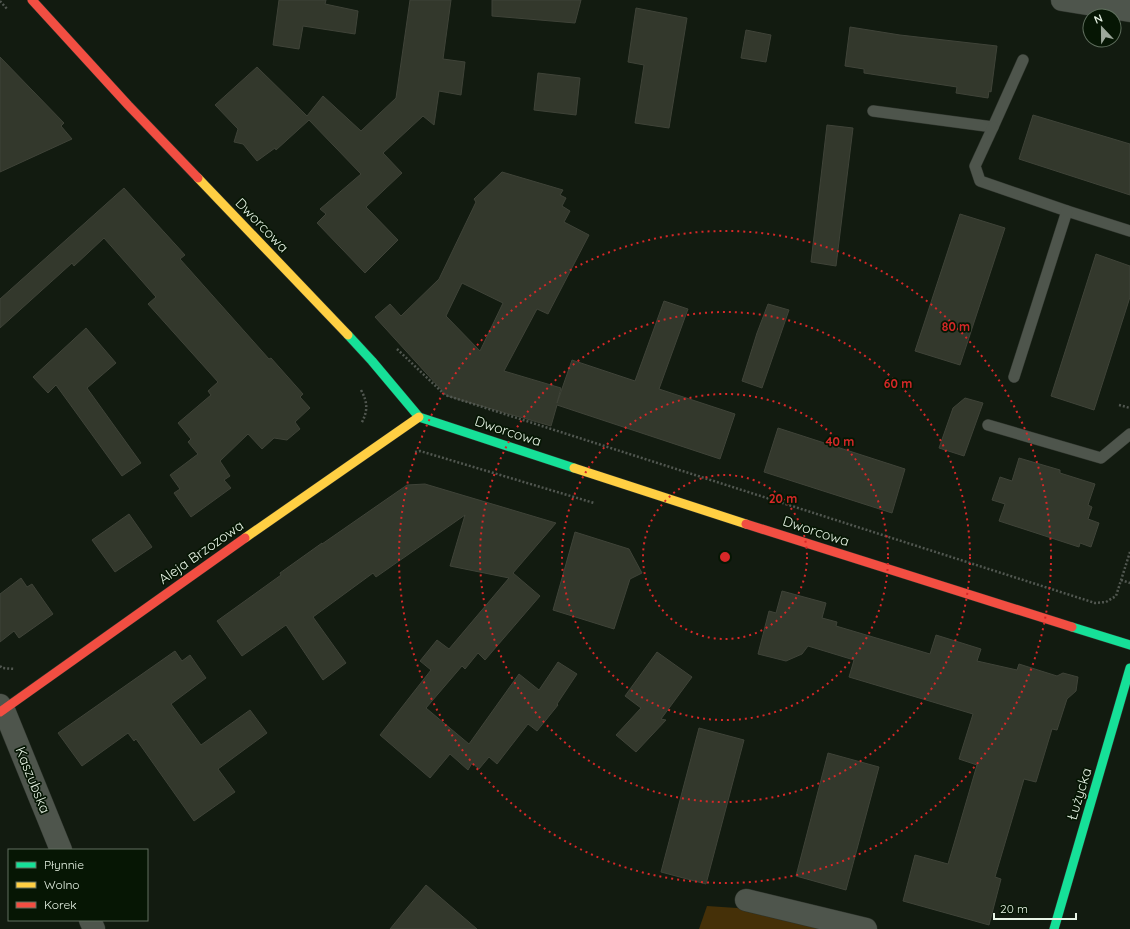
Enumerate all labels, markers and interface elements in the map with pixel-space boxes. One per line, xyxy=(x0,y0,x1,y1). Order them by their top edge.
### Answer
north arrow xyxy=(1082,8,1122,48)
text: N xyxy=(1092,11,1105,27)
street label: Dworcowa xyxy=(232,194,292,256)
text: 80 m xyxy=(942,319,970,334)
text: 60 m xyxy=(884,376,912,391)
street label: Dworcowa xyxy=(472,412,544,450)
text: 40 m xyxy=(826,434,854,449)
text: 20 m xyxy=(769,491,797,506)
street label: Dworcowa xyxy=(780,512,852,550)
street label: Aleja Brzozowa xyxy=(155,516,247,588)
centre of rings xyxy=(718,550,732,564)
street label: Kaszubska xyxy=(12,744,54,816)
street label: Łużycka xyxy=(1063,766,1095,822)
legend xyxy=(8,849,148,921)
text: Płynnie xyxy=(44,857,84,872)
text: Wolno xyxy=(44,877,80,892)
scale bar xyxy=(994,895,1076,921)
text: Korek xyxy=(44,897,77,912)
text: 20 m xyxy=(1000,901,1028,916)

